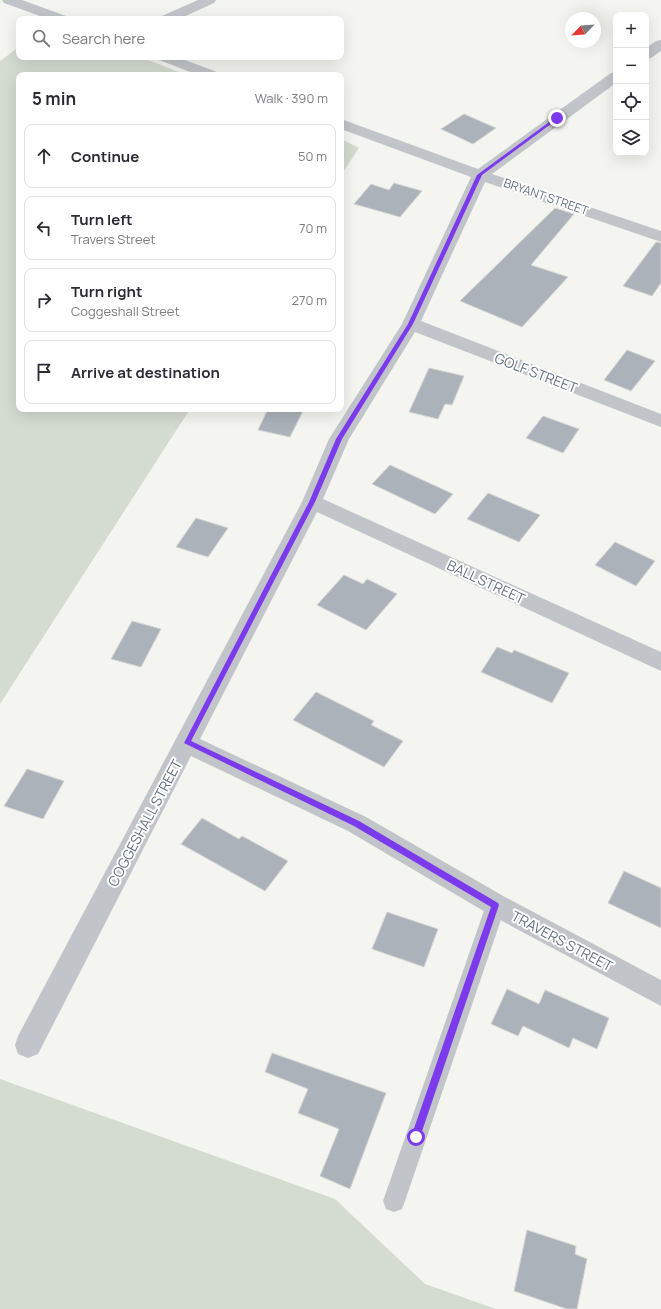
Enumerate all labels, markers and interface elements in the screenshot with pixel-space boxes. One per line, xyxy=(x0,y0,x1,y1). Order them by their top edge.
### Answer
north arrow xyxy=(565,12,601,48)
map controls xyxy=(613,12,649,156)
button: + xyxy=(613,12,649,48)
search box xyxy=(16,16,344,60)
icon: search xyxy=(30,27,52,49)
text: Search here xyxy=(62,28,145,49)
button: − xyxy=(613,48,649,84)
button: locate xyxy=(613,84,649,120)
text: 5 min xyxy=(32,87,76,110)
text: Walk · 390 m xyxy=(255,89,328,107)
route end xyxy=(548,109,566,127)
button: layers xyxy=(613,120,649,156)
icon: ahead xyxy=(33,145,55,167)
text: Continue xyxy=(71,146,139,167)
text: 50 m xyxy=(298,147,327,165)
street label: BRYANT STREET xyxy=(502,174,592,219)
text: Turn left xyxy=(71,209,133,230)
icon: left xyxy=(33,217,55,239)
text: 70 m xyxy=(299,219,327,237)
text: Travers Street xyxy=(71,230,155,248)
text: Turn right xyxy=(71,281,142,302)
icon: right xyxy=(33,289,55,311)
text: 270 m xyxy=(292,291,327,309)
text: Coggeshall Street xyxy=(71,302,180,320)
street label: GOLF STREET xyxy=(492,348,581,397)
icon: arrive xyxy=(33,361,55,383)
text: Arrive at destination xyxy=(71,362,220,383)
street label: BALL STREET xyxy=(444,555,529,608)
street label: COGGESHALL STREET xyxy=(103,755,186,890)
street label: TRAVERS STREET xyxy=(508,906,617,976)
route start xyxy=(407,1128,425,1146)

